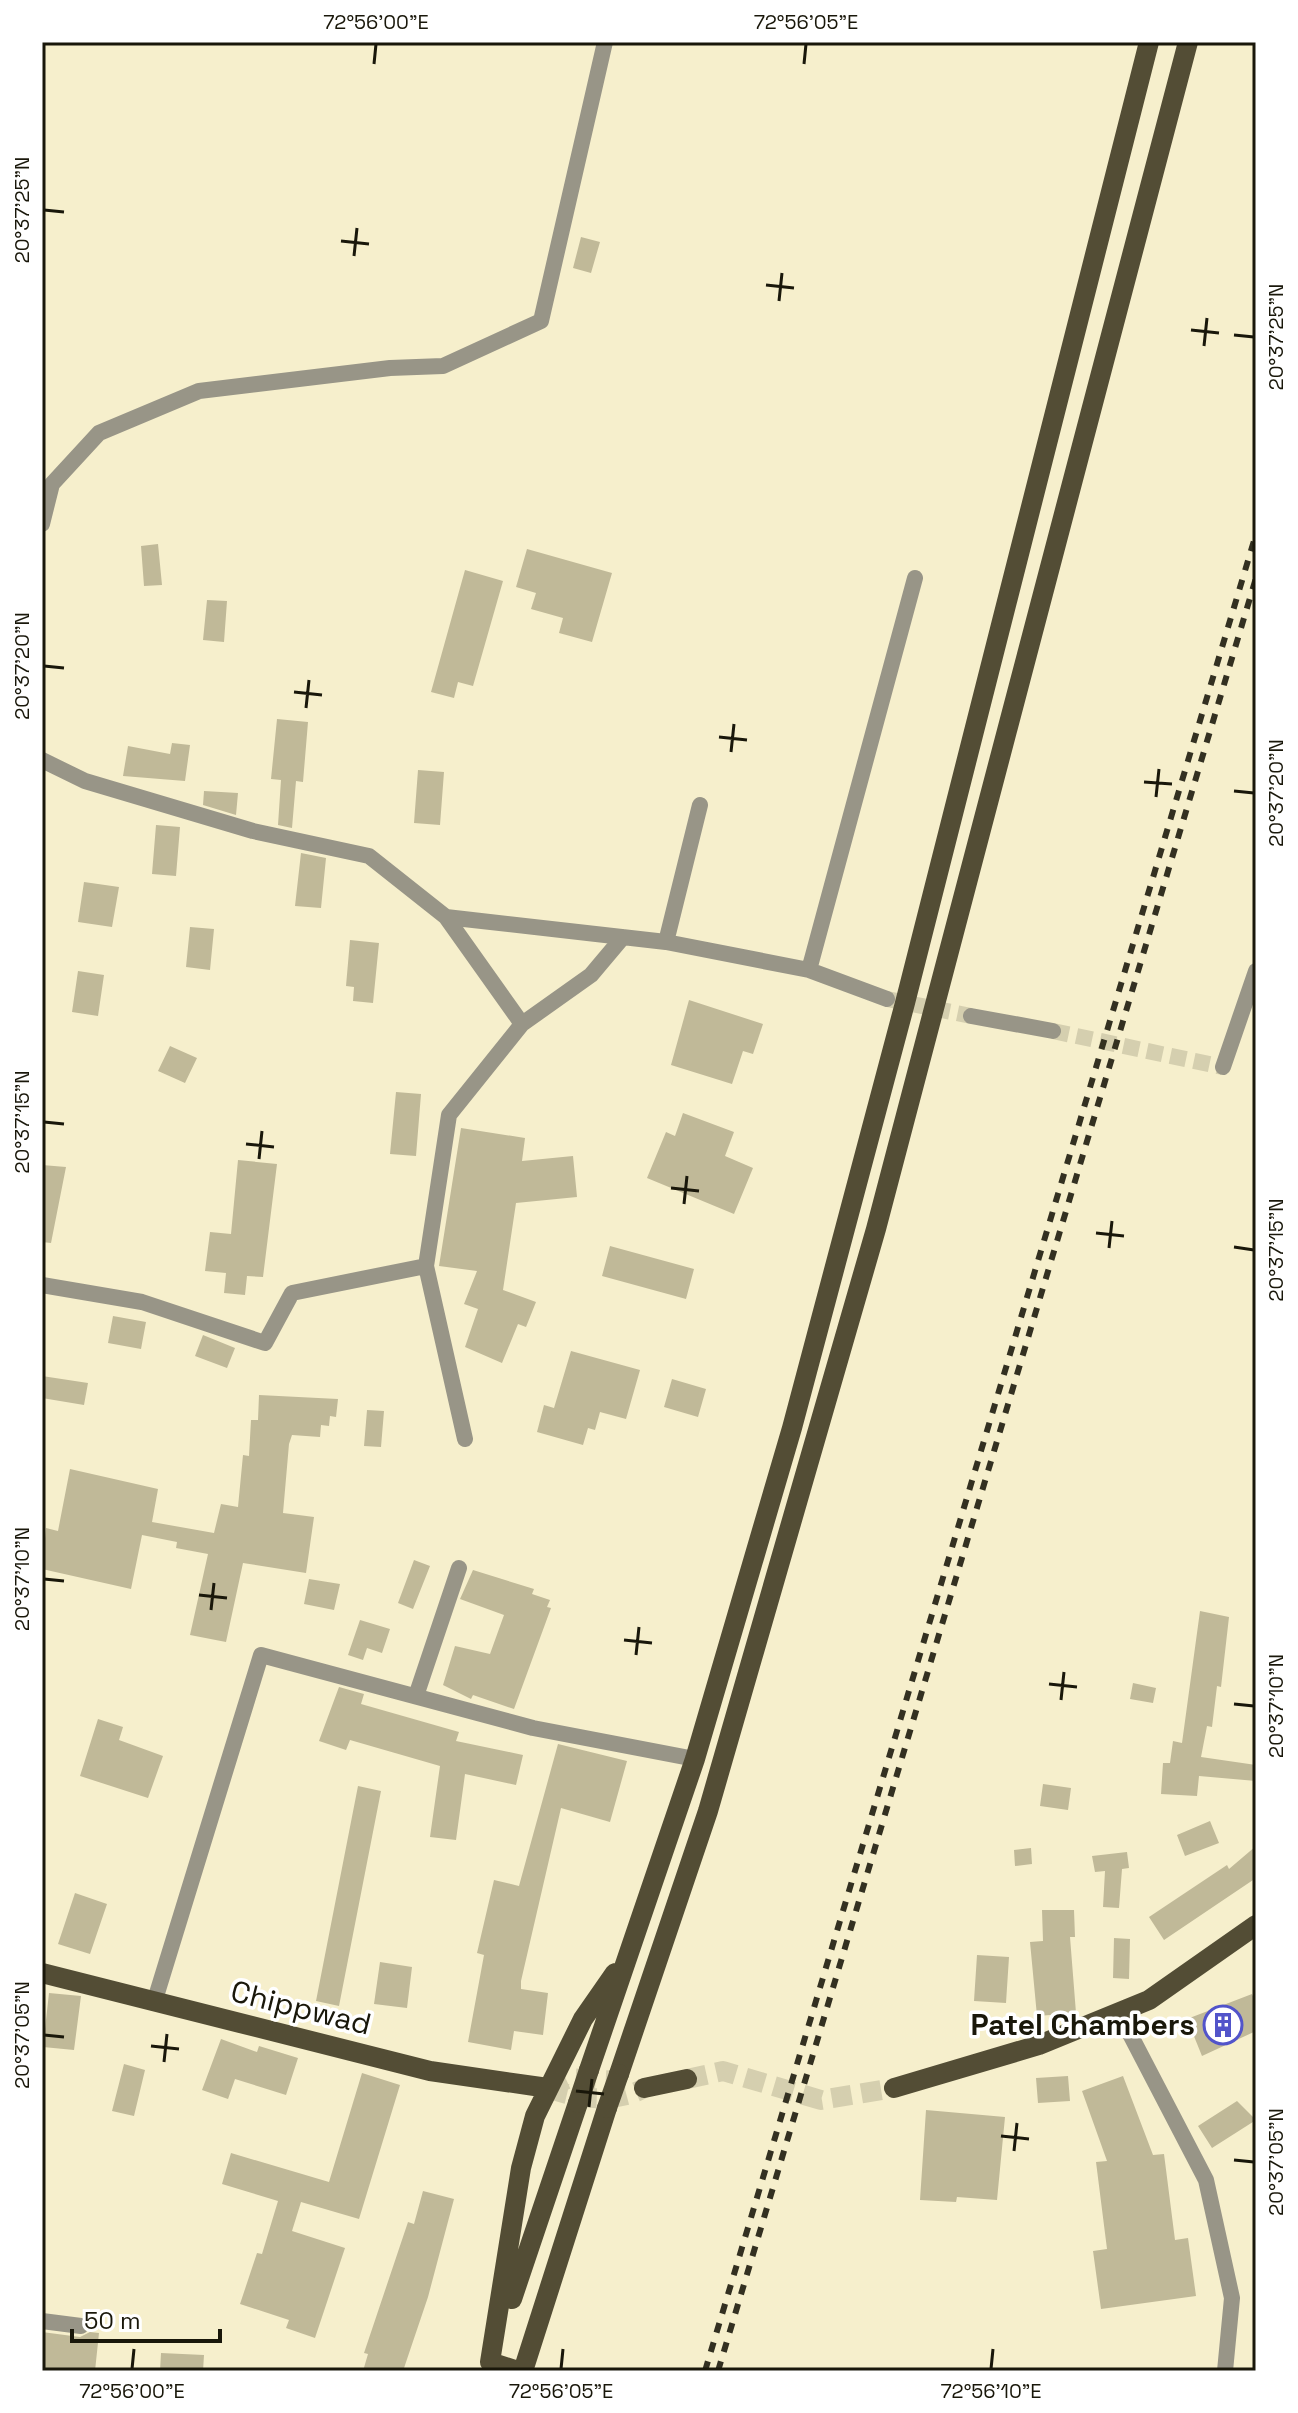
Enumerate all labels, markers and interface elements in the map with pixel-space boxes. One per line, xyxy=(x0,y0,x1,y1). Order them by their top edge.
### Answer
text: 72°56'00"E xyxy=(323,9,429,35)
text: 72°56'05"E xyxy=(754,9,858,35)
text: 20°37'25"N xyxy=(9,157,35,263)
text: 20°37'25"N xyxy=(1263,284,1289,390)
text: 20°37'20"N xyxy=(9,612,35,720)
text: 20°37'20"N xyxy=(1263,739,1289,847)
text: 20°37'15"N xyxy=(9,1071,35,1174)
text: 20°37'15"N xyxy=(1263,1199,1289,1302)
text: 20°37'10"N xyxy=(9,1527,35,1631)
text: 20°37'10"N xyxy=(1263,1654,1289,1758)
street label: Chippwad xyxy=(227,1971,375,2044)
text: 20°37'05"N xyxy=(9,1981,35,2089)
building icon: Patel Chambers xyxy=(1202,2004,1244,2046)
place label: Patel Chambers xyxy=(970,2005,1195,2044)
text: 20°37'05"N xyxy=(1263,2108,1289,2216)
scale bar xyxy=(72,2293,220,2343)
text: 50 m xyxy=(84,2305,141,2336)
text: 72°56'00"E xyxy=(79,2378,185,2404)
text: 72°56'05"E xyxy=(509,2378,613,2404)
text: 72°56'10"E xyxy=(941,2378,1041,2404)

